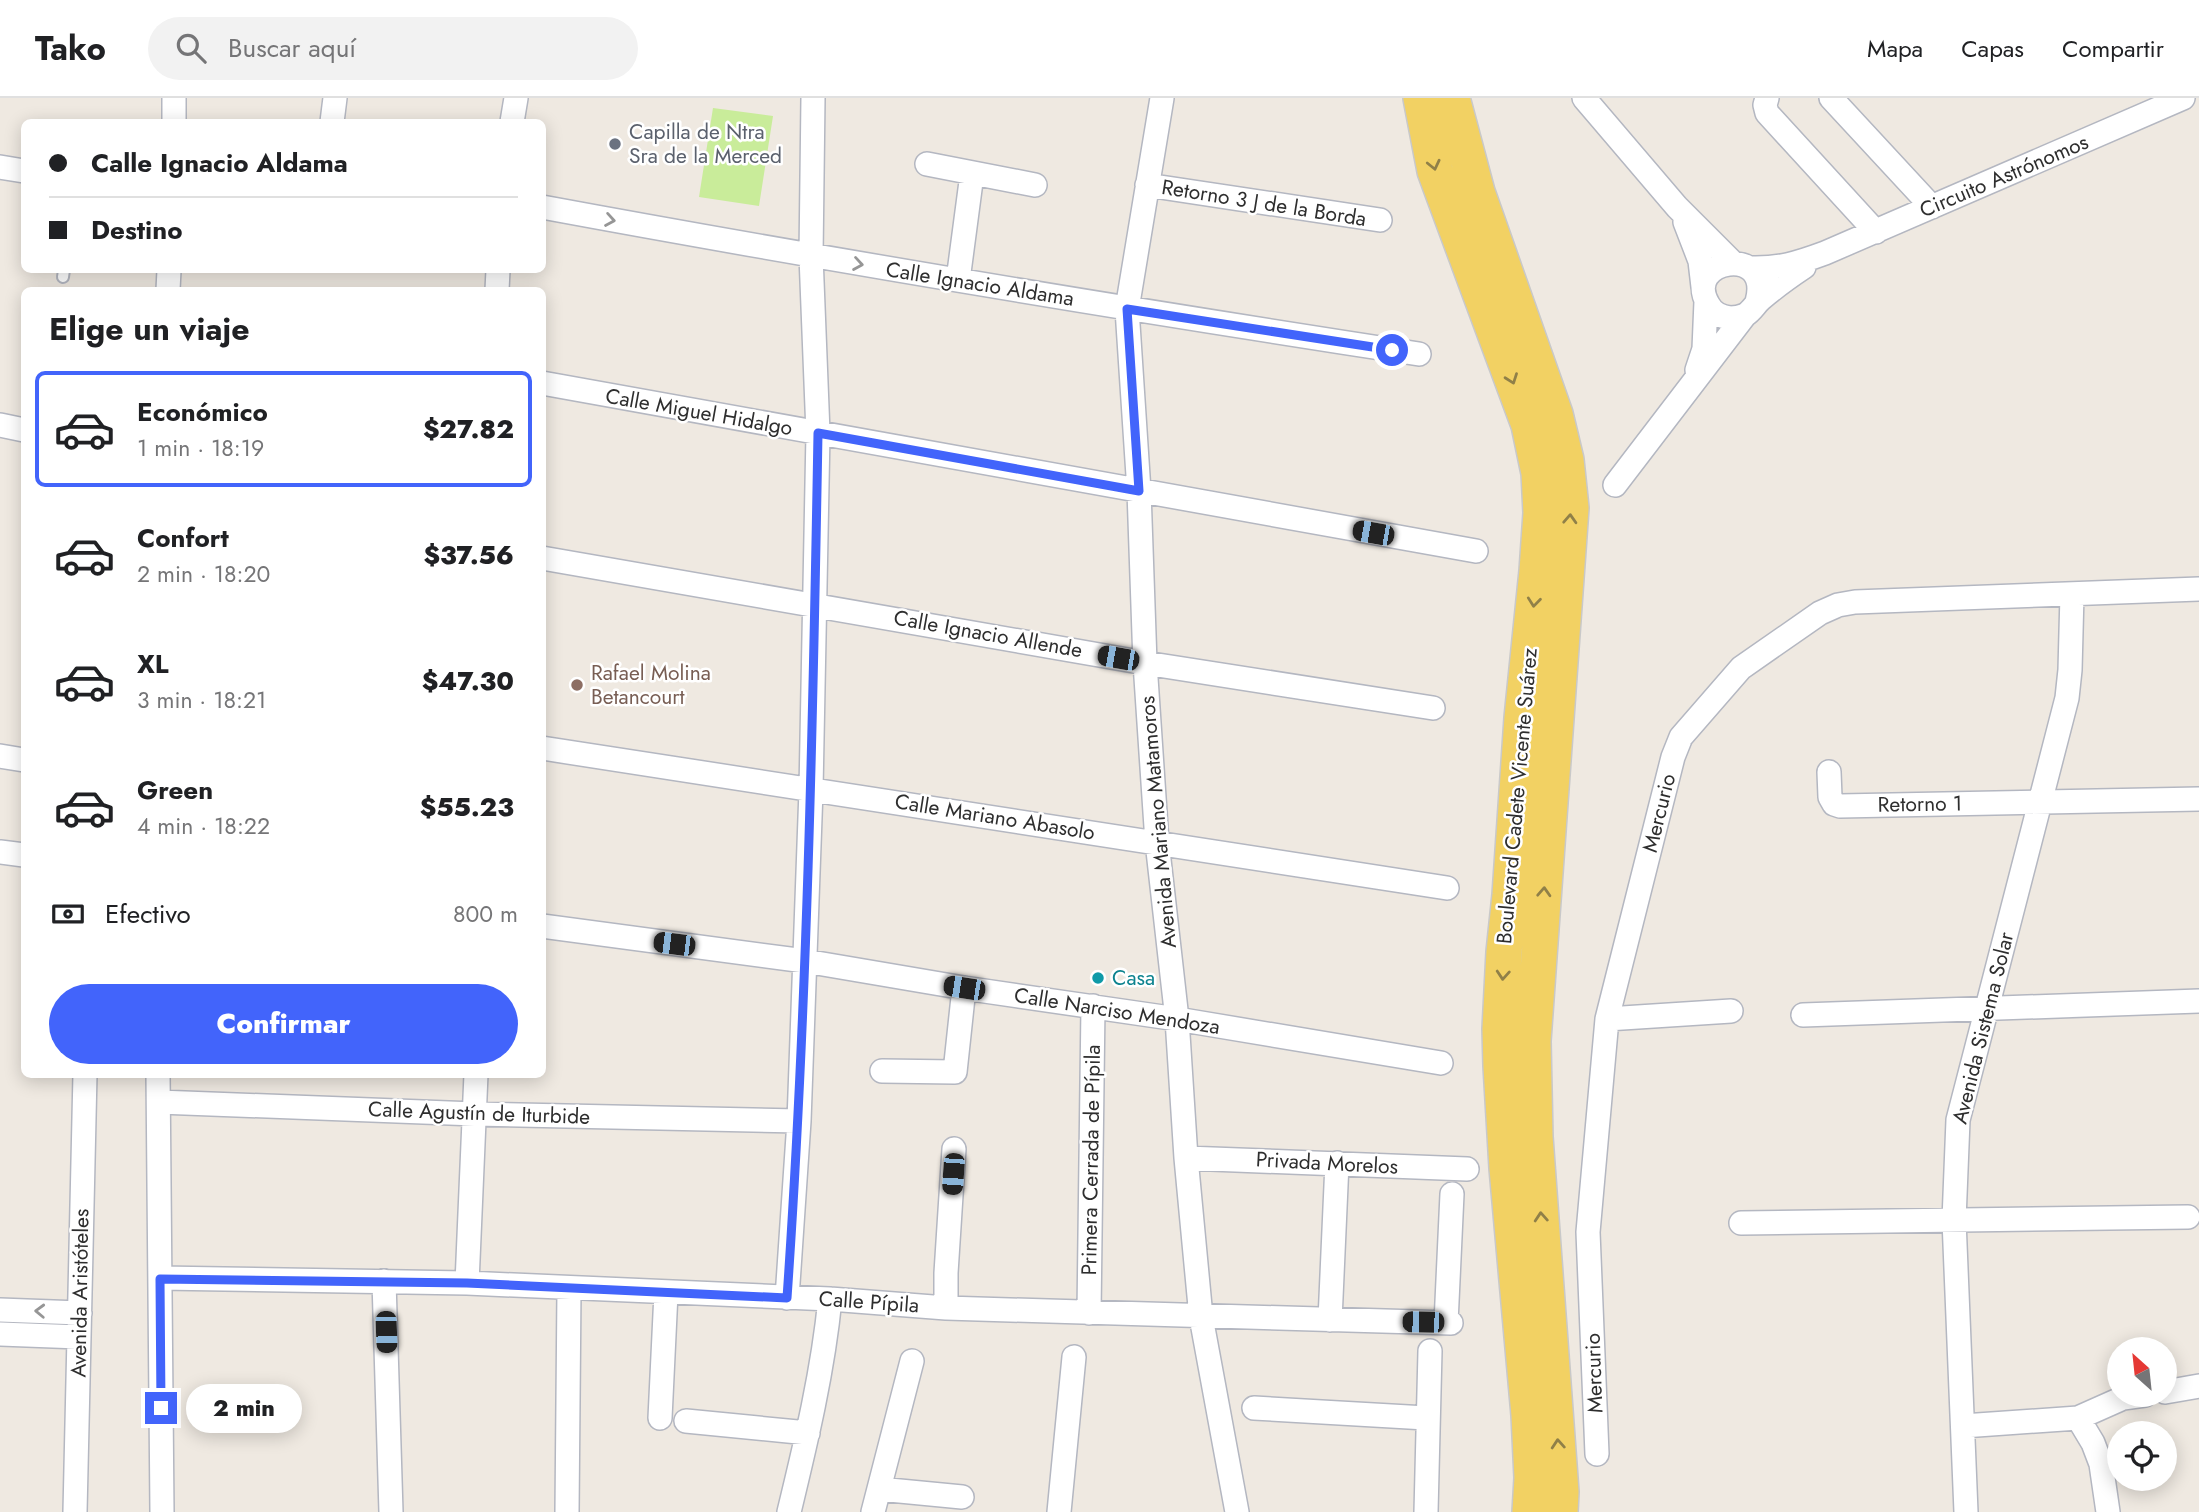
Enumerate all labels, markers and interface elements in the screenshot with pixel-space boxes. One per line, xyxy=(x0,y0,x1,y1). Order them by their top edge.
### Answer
search box xyxy=(148,17,638,80)
text: Tako xyxy=(35,25,106,72)
icon: search xyxy=(172,29,210,67)
text: Buscar aquí xyxy=(228,29,356,67)
text: Mapa xyxy=(1867,31,1923,66)
text: Capas xyxy=(1961,31,2024,66)
text: Compartir xyxy=(2062,31,2164,66)
place label: Capilla de Ntra Sra de la Merced xyxy=(629,117,782,171)
street label: Circuito Astrónomos xyxy=(1915,127,2093,225)
marker: Capilla de Ntra Sra de la Merced xyxy=(607,136,623,152)
text: Calle Ignacio Aldama xyxy=(91,144,348,182)
one-way arrow xyxy=(1426,159,1440,171)
street label: Retorno 3 J de la Borda xyxy=(1159,172,1369,234)
text: Destino xyxy=(91,211,183,249)
one-way arrow xyxy=(604,211,616,226)
street label: Calle Ignacio Aldama xyxy=(884,254,1076,314)
one-way arrow xyxy=(852,256,864,271)
text: Elige un viaje xyxy=(49,306,250,352)
route start xyxy=(1376,334,1408,366)
one-way arrow xyxy=(1504,372,1518,384)
street label: Calle Miguel Hidalgo xyxy=(603,381,795,443)
text: Económico xyxy=(137,393,268,431)
icon: car xyxy=(53,398,116,461)
text: $27.82 xyxy=(423,410,514,448)
text: 1 min · 18:19 xyxy=(137,431,264,465)
one-way arrow xyxy=(1562,513,1577,524)
text: Confort xyxy=(137,519,229,557)
car xyxy=(1351,519,1396,547)
icon: car xyxy=(53,524,116,587)
text: $37.56 xyxy=(423,536,514,574)
text: 2 min · 18:20 xyxy=(137,557,270,591)
one-way arrow xyxy=(1527,596,1542,608)
street label: Calle Ignacio Allende xyxy=(891,603,1085,665)
car xyxy=(1096,644,1141,672)
text: XL xyxy=(137,645,169,683)
street label: Boulevard Cadete Vicente Suárez xyxy=(1489,646,1545,945)
icon: car xyxy=(53,650,116,713)
place label: Rafael Molina Betancourt xyxy=(591,658,711,712)
text: $47.30 xyxy=(422,662,514,700)
marker: Rafael Molina Betancourt xyxy=(569,677,585,693)
text: 3 min · 18:21 xyxy=(137,683,266,717)
street label: Avenida Mariano Matamoros xyxy=(1132,695,1184,949)
text: Green xyxy=(137,771,213,809)
street label: Mercurio xyxy=(1635,771,1683,855)
icon: car xyxy=(53,776,116,839)
street label: Calle Mariano Abasolo xyxy=(893,786,1097,848)
text: $55.23 xyxy=(420,788,514,826)
street label: Retorno 1 xyxy=(1877,788,1963,820)
text: 4 min · 18:22 xyxy=(137,809,270,843)
one-way arrow xyxy=(1536,886,1551,897)
icon: cash xyxy=(49,895,87,933)
text: Efectivo xyxy=(105,895,191,933)
text: 800 m xyxy=(453,897,518,931)
street label: Avenida Sistema Solar xyxy=(1945,928,2022,1127)
car xyxy=(652,931,697,957)
place label: Casa xyxy=(1112,963,1155,993)
marker: Casa xyxy=(1090,970,1106,986)
one-way arrow xyxy=(1495,970,1510,981)
car xyxy=(942,974,987,1002)
street label: Calle Narciso Mendoza xyxy=(1012,980,1222,1042)
button: Confirmar xyxy=(49,984,518,1064)
street label: Primera Cerrada de Pípila xyxy=(1074,1044,1108,1276)
street label: Calle Agustín de Iturbide xyxy=(367,1094,591,1132)
street label: Privada Morelos xyxy=(1255,1144,1399,1182)
car xyxy=(942,1152,965,1196)
street label: Avenida Aristóteles xyxy=(64,1208,96,1378)
one-way arrow xyxy=(1534,1211,1549,1222)
street label: Calle Pípila xyxy=(818,1284,920,1320)
one-way arrow xyxy=(34,1304,45,1319)
car xyxy=(375,1311,398,1353)
car xyxy=(1402,1311,1445,1333)
street label: Mercurio xyxy=(1578,1333,1610,1413)
north arrow xyxy=(2107,1337,2177,1407)
map controls xyxy=(2107,1337,2177,1491)
callout: 2 min xyxy=(186,1384,301,1432)
text: 2 min xyxy=(213,1391,275,1425)
route end xyxy=(145,1392,177,1424)
button: locate xyxy=(2107,1421,2177,1491)
one-way arrow xyxy=(1551,1438,1566,1449)

